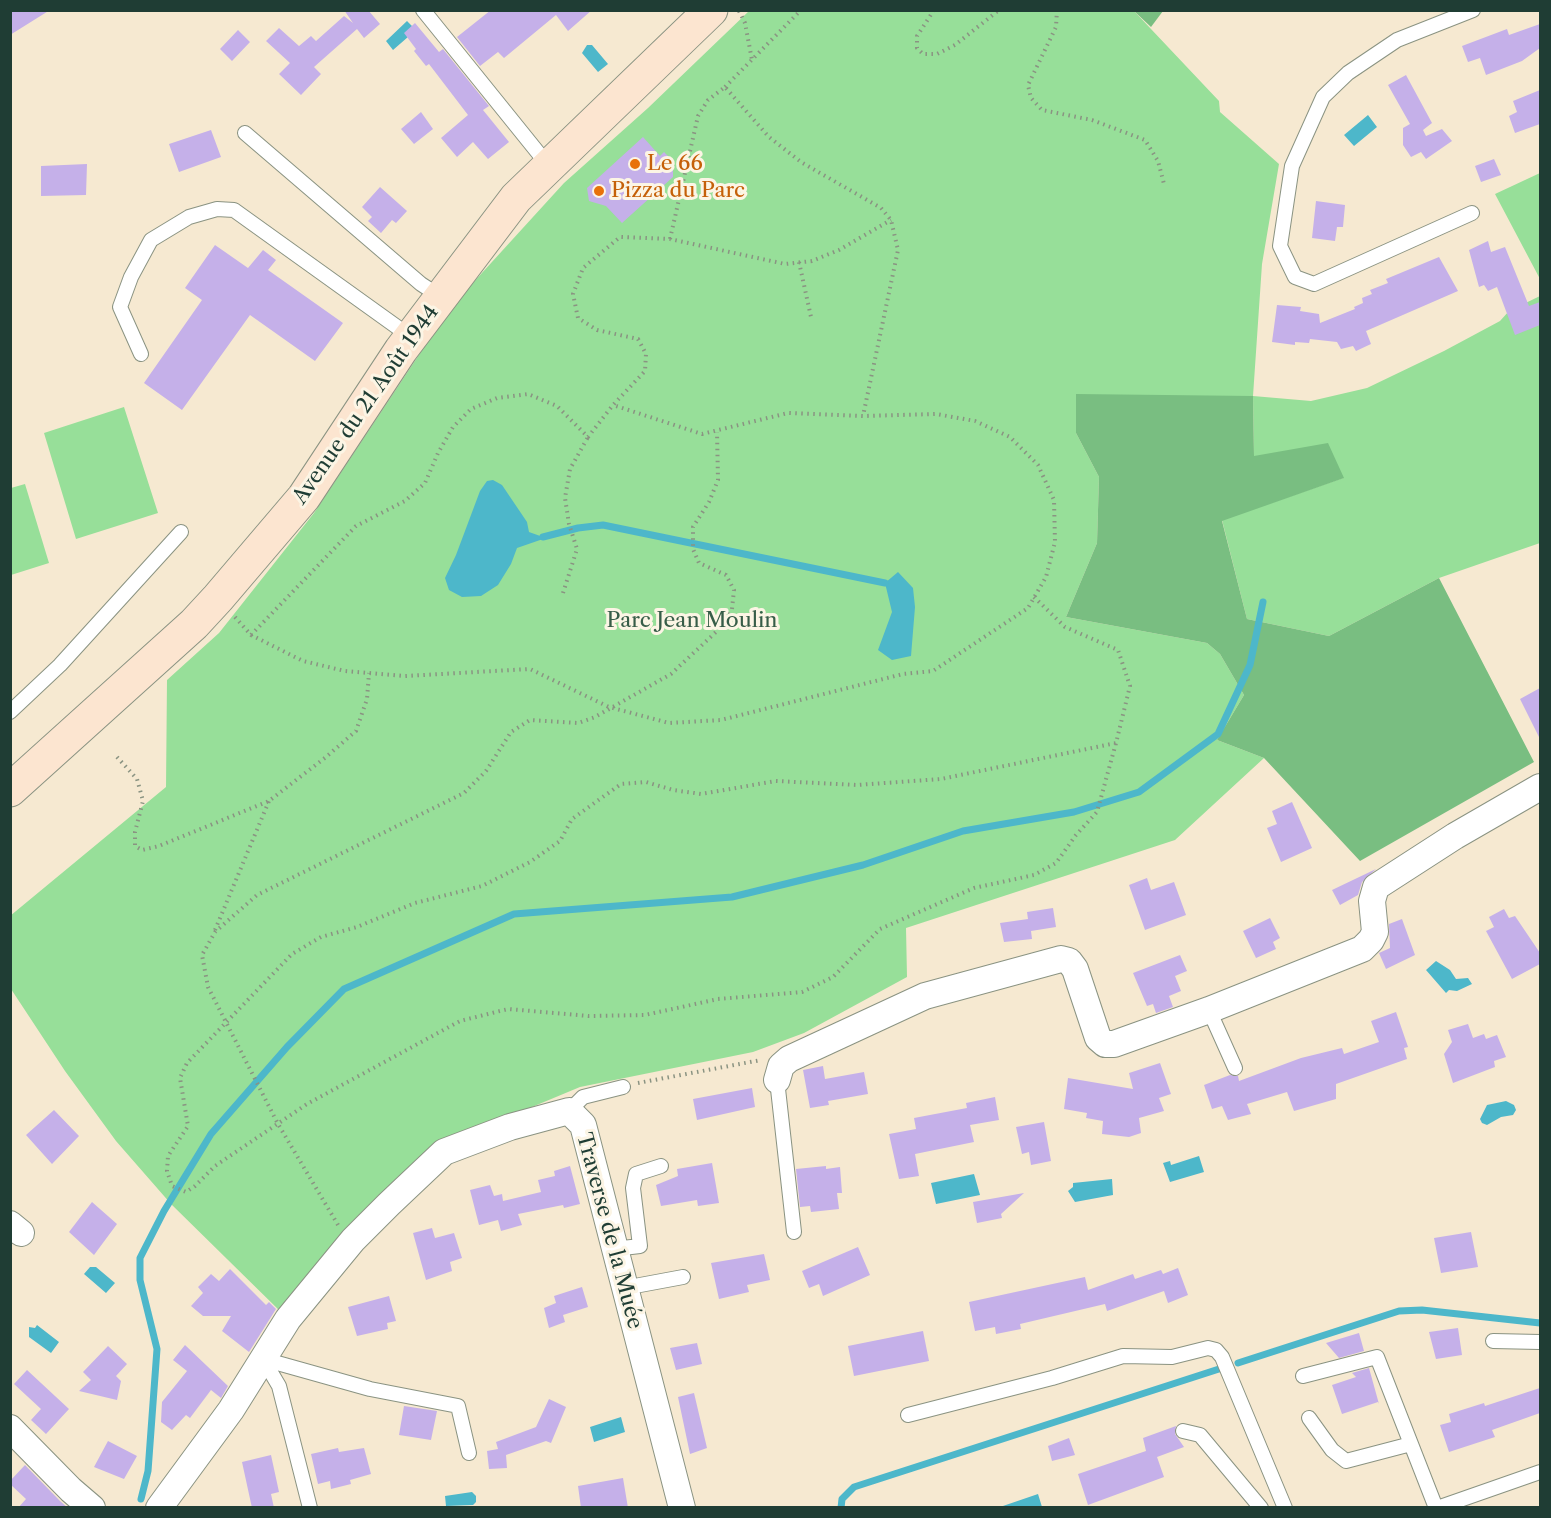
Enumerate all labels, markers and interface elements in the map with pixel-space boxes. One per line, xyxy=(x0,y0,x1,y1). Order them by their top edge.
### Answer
place label: Le 66 xyxy=(647,151,703,177)
marker: Le 66 xyxy=(628,157,642,171)
place label: Pizza du Parc xyxy=(611,178,745,204)
marker: Pizza du Parc xyxy=(592,184,606,198)
street label: Avenue du 21 Août 1944 xyxy=(288,301,444,509)
park label: Parc Jean Moulin xyxy=(607,608,777,634)
street label: Traverse de la Muée xyxy=(571,1130,647,1332)

